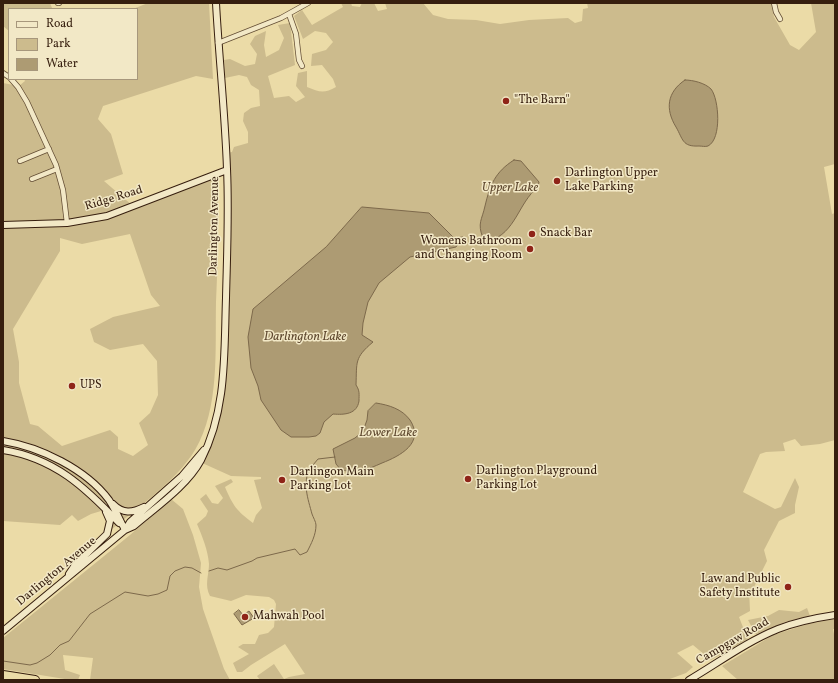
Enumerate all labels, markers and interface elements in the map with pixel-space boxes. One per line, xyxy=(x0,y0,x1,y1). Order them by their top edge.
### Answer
legend xyxy=(8,8,138,80)
text: Road xyxy=(46,16,73,32)
text: Park xyxy=(46,36,71,52)
text: Water xyxy=(46,56,78,72)
place label: "The Barn" xyxy=(514,94,570,108)
marker: "The Barn" xyxy=(501,96,511,106)
place label: Darlington Upper Lake Parking xyxy=(565,167,658,195)
street label: Darlington Avenue xyxy=(207,176,223,276)
marker: Darlington Upper Lake Parking xyxy=(552,176,562,186)
water label: Upper Lake xyxy=(482,181,538,197)
street label: Ridge Road xyxy=(83,183,145,215)
place label: Snack Bar xyxy=(540,227,592,241)
marker: Snack Bar xyxy=(527,229,537,239)
place label: Womens Bathroom and Changing Room xyxy=(415,235,522,263)
marker: Womens Bathroom and Changing Room xyxy=(525,244,535,254)
water label: Darlington Lake xyxy=(264,330,346,346)
place label: UPS xyxy=(80,379,102,393)
marker: UPS xyxy=(67,381,77,391)
water label: Lower Lake xyxy=(359,426,417,442)
place label: Darlington Playground Parking Lot xyxy=(476,465,597,493)
place label: Darlingon Main Parking Lot xyxy=(290,466,374,494)
marker: Darlington Playground Parking Lot xyxy=(463,474,473,484)
marker: Darlingon Main Parking Lot xyxy=(277,475,287,485)
street label: Darlington Avenue xyxy=(14,534,100,610)
place label: Law and Public Safety Institute xyxy=(699,573,780,601)
marker: Law and Public Safety Institute xyxy=(783,582,793,592)
place label: Mahwah Pool xyxy=(253,610,325,624)
marker: Mahwah Pool xyxy=(240,612,250,622)
street label: Campgaw Road xyxy=(694,615,772,669)

